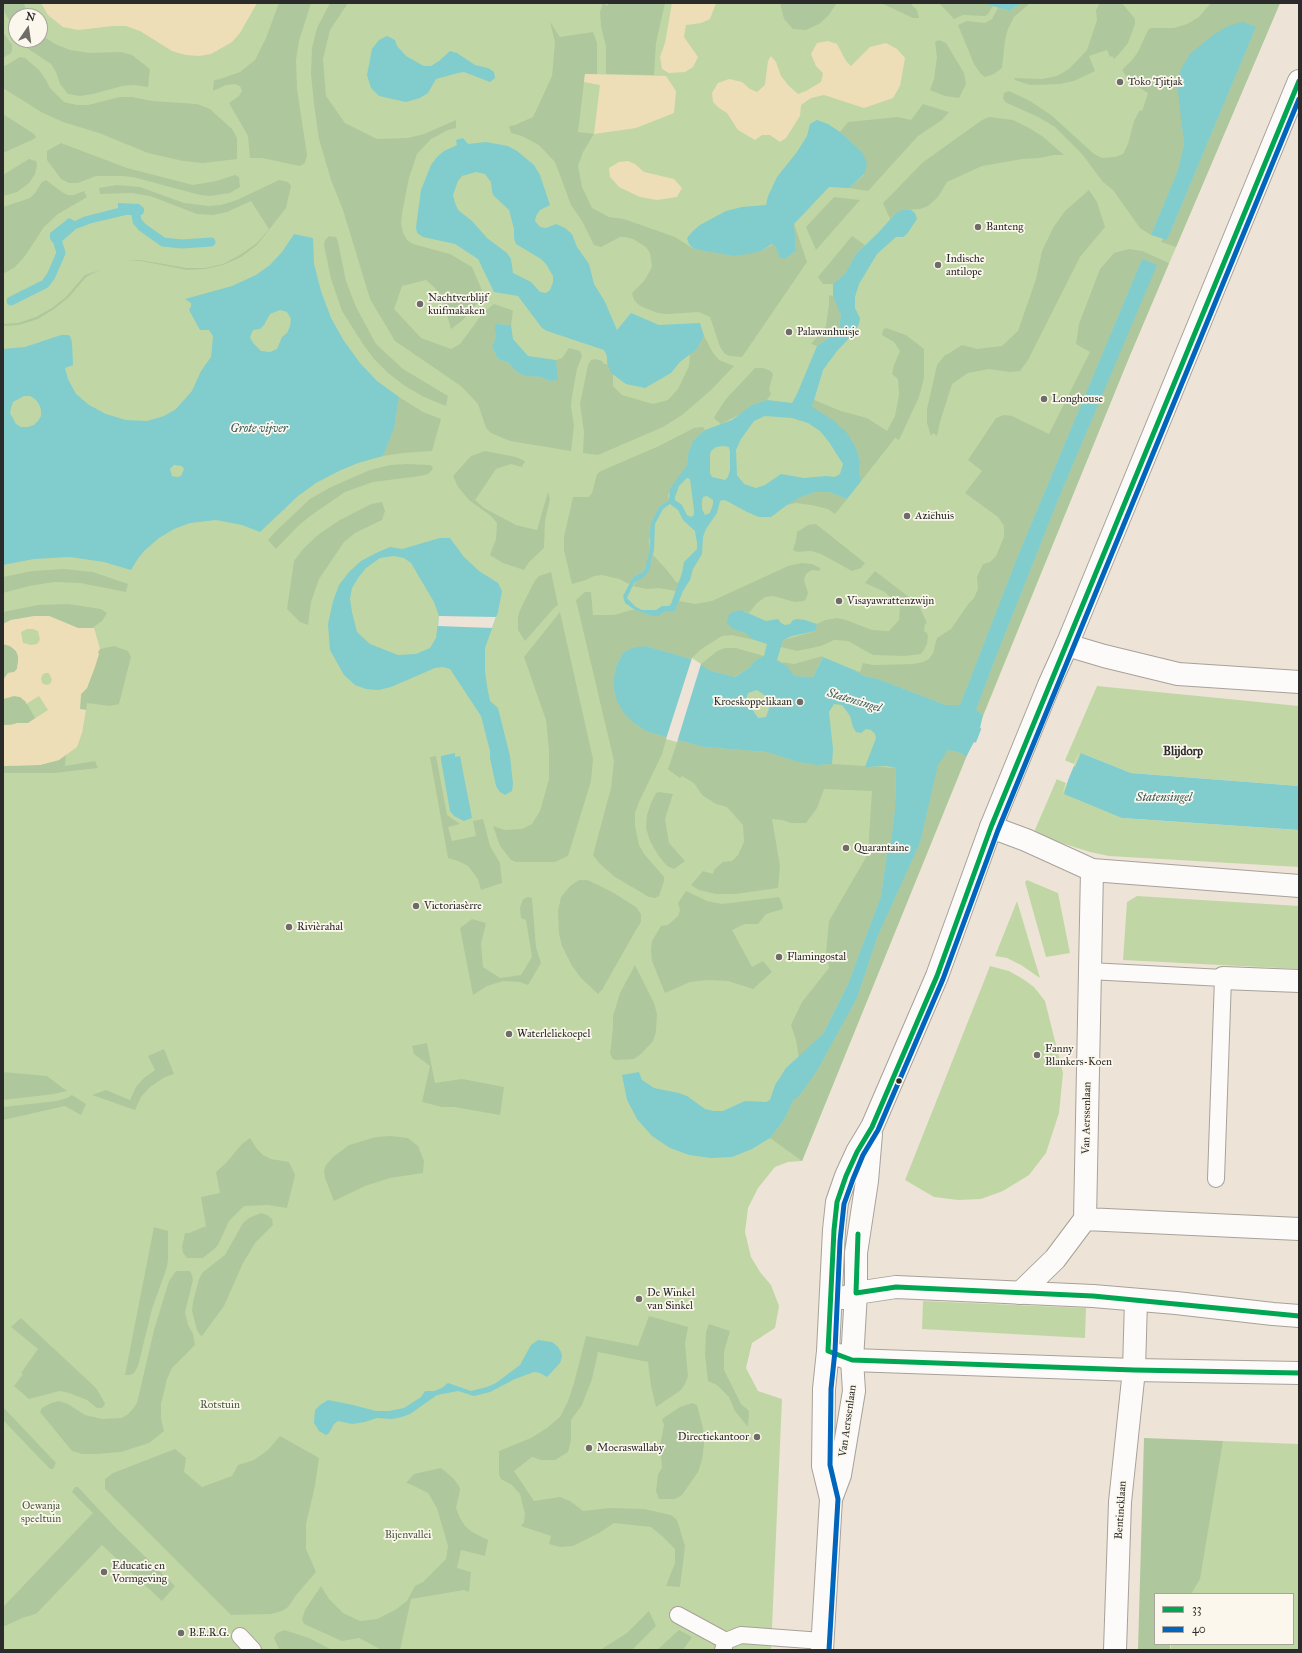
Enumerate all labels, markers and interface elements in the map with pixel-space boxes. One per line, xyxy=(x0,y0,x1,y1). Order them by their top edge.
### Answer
north arrow xyxy=(8,8,48,48)
text: N xyxy=(25,9,37,24)
place label: Toko Tjitjak xyxy=(1128,75,1183,89)
marker: Toko Tjitjak xyxy=(1115,77,1125,87)
place label: Banteng xyxy=(986,220,1023,234)
marker: Banteng xyxy=(973,222,983,232)
place label: Indische antilope xyxy=(946,252,985,278)
marker: Indische antilope xyxy=(933,260,943,270)
place label: Nachtverblijf kuifmakaken xyxy=(428,291,488,317)
marker: Nachtverblijf kuifmakaken xyxy=(415,299,425,309)
place label: Palawanhuisje xyxy=(797,325,859,339)
marker: Palawanhuisje xyxy=(784,327,794,337)
place label: Longhouse xyxy=(1052,392,1103,406)
marker: Longhouse xyxy=(1039,394,1049,404)
water label: Grote vijver xyxy=(230,422,288,436)
place label: Aziëhuis xyxy=(915,509,954,523)
marker: Aziëhuis xyxy=(902,511,912,521)
place label: Visayawrattenzwijn xyxy=(847,594,934,608)
marker: Visayawrattenzwijn xyxy=(834,596,844,606)
water label: Statensingel xyxy=(825,686,883,716)
place label: Kroeskoppelikaan xyxy=(713,695,792,709)
marker: Kroeskoppelikaan xyxy=(795,697,805,707)
district label: Blijdorp xyxy=(1163,745,1203,759)
water label: Statensingel xyxy=(1136,791,1192,805)
place label: Quarantaine xyxy=(854,841,909,855)
marker: Quarantaine xyxy=(841,843,851,853)
place label: Victoriasèrre xyxy=(424,899,482,913)
marker: Victoriasèrre xyxy=(411,901,421,911)
place label: Rivièrahal xyxy=(297,920,343,934)
marker: Rivièrahal xyxy=(284,922,294,932)
place label: Flamingostal xyxy=(787,950,846,964)
marker: Flamingostal xyxy=(774,952,784,962)
place label: Waterleliekoepel xyxy=(517,1027,590,1041)
marker: Waterleliekoepel xyxy=(504,1029,514,1039)
place label: Fanny Blankers-Koen xyxy=(1045,1042,1112,1068)
marker: Fanny Blankers-Koen xyxy=(1032,1050,1042,1060)
unlabelled marker xyxy=(894,1076,904,1086)
street label: Van Aerssenlaan xyxy=(1080,1082,1094,1154)
place label: De Winkel van Sinkel xyxy=(647,1286,695,1312)
marker: De Winkel van Sinkel xyxy=(634,1294,644,1304)
street label: Van Aerssenlaan xyxy=(836,1384,860,1458)
park label: Rotstuin xyxy=(200,1398,240,1412)
place label: Directiekantoor xyxy=(678,1430,749,1444)
marker: Directiekantoor xyxy=(752,1432,762,1442)
place label: Moeraswallaby xyxy=(597,1441,664,1455)
marker: Moeraswallaby xyxy=(584,1443,594,1453)
street label: Bentincklaan xyxy=(1112,1480,1130,1540)
park label: Oewanja speeltuin xyxy=(21,1499,61,1525)
park label: Bijenvallei xyxy=(385,1528,431,1542)
place label: Educatie en Vormgeving xyxy=(112,1559,167,1585)
marker: Educatie en Vormgeving xyxy=(99,1567,109,1577)
legend xyxy=(1154,1593,1294,1645)
text: 33 xyxy=(1192,1602,1202,1616)
text: 40 xyxy=(1192,1622,1206,1636)
place label: B.E.R.G. xyxy=(189,1626,229,1640)
marker: B.E.R.G. xyxy=(176,1628,186,1638)

